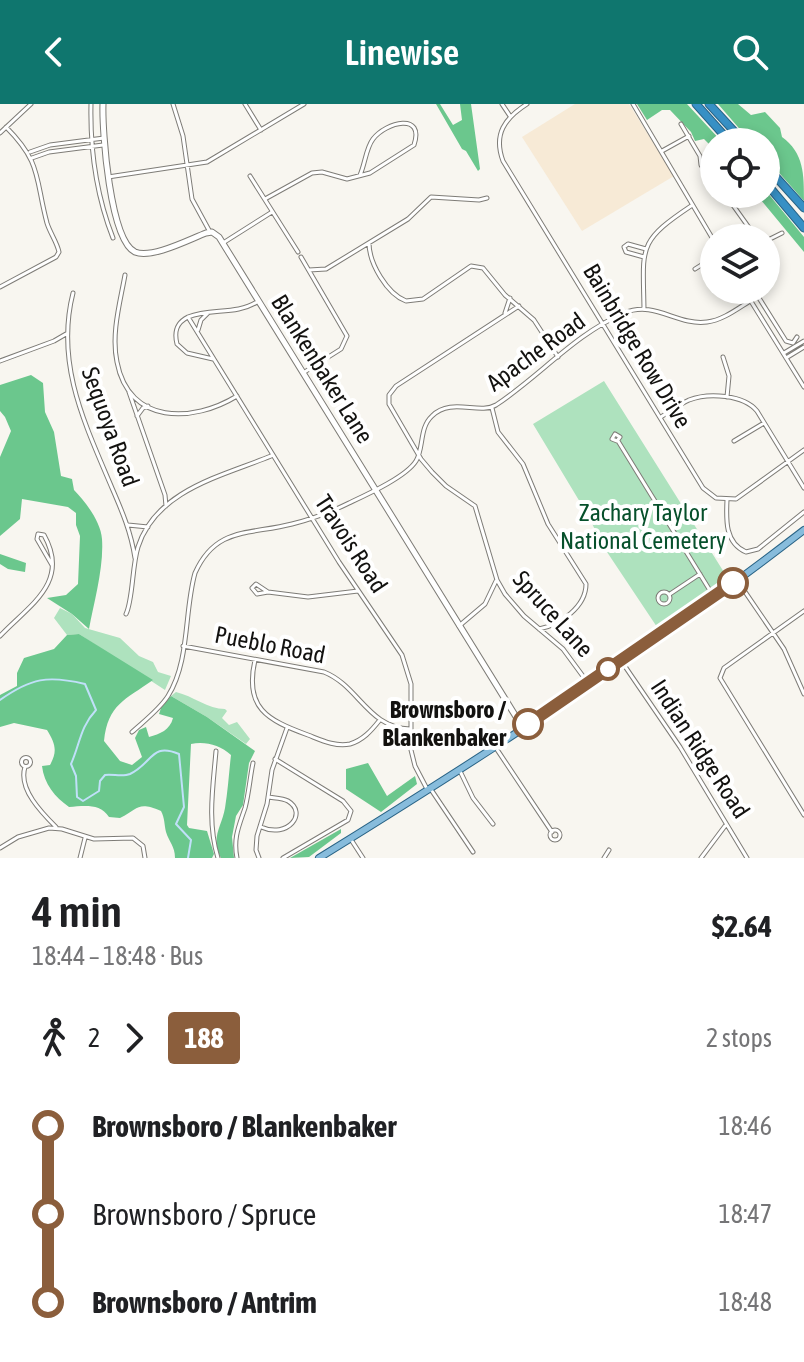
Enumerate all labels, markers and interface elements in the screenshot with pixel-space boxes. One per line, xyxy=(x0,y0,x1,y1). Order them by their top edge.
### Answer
icon: back xyxy=(32,30,76,74)
icon: search xyxy=(728,30,772,74)
text: Linewise xyxy=(345,31,459,73)
map controls xyxy=(700,128,780,304)
button: locate xyxy=(700,128,780,208)
button: layers xyxy=(700,224,780,304)
street label: Bainbridge Row Drive xyxy=(578,259,697,433)
street label: Blankenbaker Lane xyxy=(266,289,379,448)
street label: Apache Road xyxy=(481,307,590,396)
street label: Sequoya Road xyxy=(76,364,144,490)
street label: Travois Road xyxy=(310,490,393,598)
park label: Zachary Taylor National Cemetery xyxy=(560,499,726,554)
street label: Spruce Lane xyxy=(508,565,599,662)
unlabelled marker xyxy=(718,568,748,598)
street label: Pueblo Road xyxy=(212,621,328,668)
unlabelled marker xyxy=(597,658,619,680)
street label: Indian Ridge Road xyxy=(646,674,755,823)
place label: Brownsboro / Blankenbaker xyxy=(382,696,507,751)
marker: Brownsboro / Blankenbaker xyxy=(513,709,543,739)
text: 4 min xyxy=(32,886,122,936)
text: $2.64 xyxy=(712,909,772,943)
text: 18:44 – 18:48 · Bus xyxy=(32,941,203,971)
icon: walk xyxy=(32,1016,76,1060)
icon: forward xyxy=(112,1016,156,1060)
text: 188 xyxy=(184,1022,224,1054)
text: 2 xyxy=(88,1023,100,1053)
text: 2 stops xyxy=(706,1023,772,1053)
text: Brownsboro / Blankenbaker xyxy=(92,1109,396,1143)
text: 18:46 xyxy=(718,1111,772,1141)
text: Brownsboro / Spruce xyxy=(92,1197,316,1231)
text: 18:47 xyxy=(718,1199,772,1229)
text: Brownsboro / Antrim xyxy=(92,1285,317,1319)
text: 18:48 xyxy=(718,1287,772,1317)

